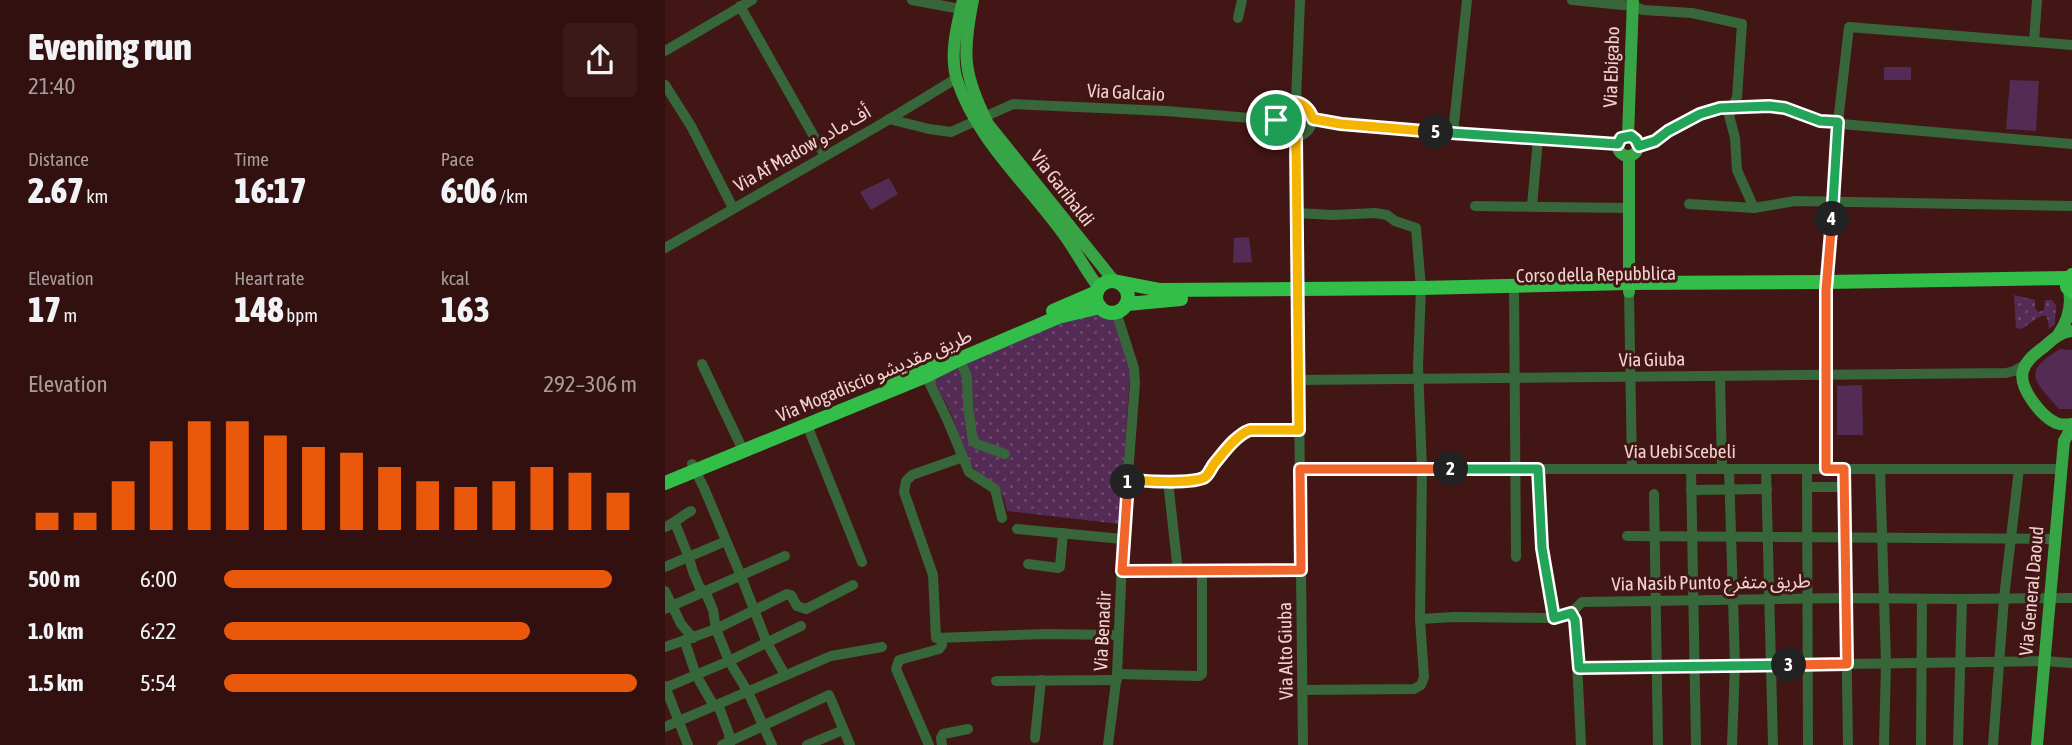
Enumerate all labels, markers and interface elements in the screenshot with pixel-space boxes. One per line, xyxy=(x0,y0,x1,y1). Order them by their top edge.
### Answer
button: share xyxy=(563,23,637,97)
text: Evening run xyxy=(28,25,192,68)
street label: Via Ebigabo xyxy=(1599,26,1623,108)
text: 21:40 xyxy=(28,73,75,99)
street label: Via Galcaio xyxy=(1086,79,1166,105)
pin xyxy=(1246,90,1306,150)
street label: Via Af Madow أف مادو xyxy=(730,100,875,197)
icon: arrive xyxy=(1257,101,1295,139)
pin: 5 xyxy=(1419,114,1453,150)
text: 5 xyxy=(1431,120,1440,142)
street label: Via Garibaldi xyxy=(1027,146,1099,230)
text: Distance xyxy=(28,148,89,170)
text: Time xyxy=(234,148,269,170)
text: Pace xyxy=(441,148,474,170)
text: 2.67 xyxy=(28,170,84,210)
text: 16:17 xyxy=(234,170,306,210)
text: 6:06 xyxy=(441,170,497,210)
text: km xyxy=(84,185,108,207)
text: /km xyxy=(497,185,528,207)
pin: 4 xyxy=(1815,202,1849,236)
text: 4 xyxy=(1827,207,1836,229)
street label: Corso della Repubblica xyxy=(1516,262,1676,286)
text: Elevation xyxy=(28,267,94,289)
text: Heart rate xyxy=(234,267,304,289)
text: kcal xyxy=(441,267,470,289)
text: 17 xyxy=(28,289,61,329)
text: 148 xyxy=(234,289,284,329)
text: 163 xyxy=(441,289,490,329)
text: m xyxy=(61,304,77,326)
text: bpm xyxy=(284,304,318,326)
street label: Via Mogadiscio طريق مقديشو xyxy=(773,324,976,427)
street label: Via Giuba xyxy=(1619,347,1685,371)
text: Elevation xyxy=(28,371,108,397)
text: 292–306 m xyxy=(543,371,637,397)
street label: Via Uebi Scebeli xyxy=(1624,440,1736,462)
pin: 2 xyxy=(1433,452,1469,486)
text: 2 xyxy=(1446,457,1455,479)
pin: 1 xyxy=(1111,464,1145,500)
text: 1 xyxy=(1123,470,1132,492)
street label: Via General Daoud xyxy=(2014,525,2048,657)
text: 500 m xyxy=(28,566,80,592)
text: 6:00 xyxy=(140,566,177,592)
street label: Via Nasib Punto طريق متفرع xyxy=(1611,569,1811,598)
street label: Via Benadir xyxy=(1089,590,1115,671)
street label: Via Alto Giuba xyxy=(1273,602,1297,700)
text: 1.0 km xyxy=(28,618,84,644)
text: 6:22 xyxy=(140,618,177,644)
pin: 3 xyxy=(1771,648,1807,682)
text: 3 xyxy=(1784,653,1793,675)
text: 1.5 km xyxy=(28,670,84,696)
text: 5:54 xyxy=(140,670,177,696)

